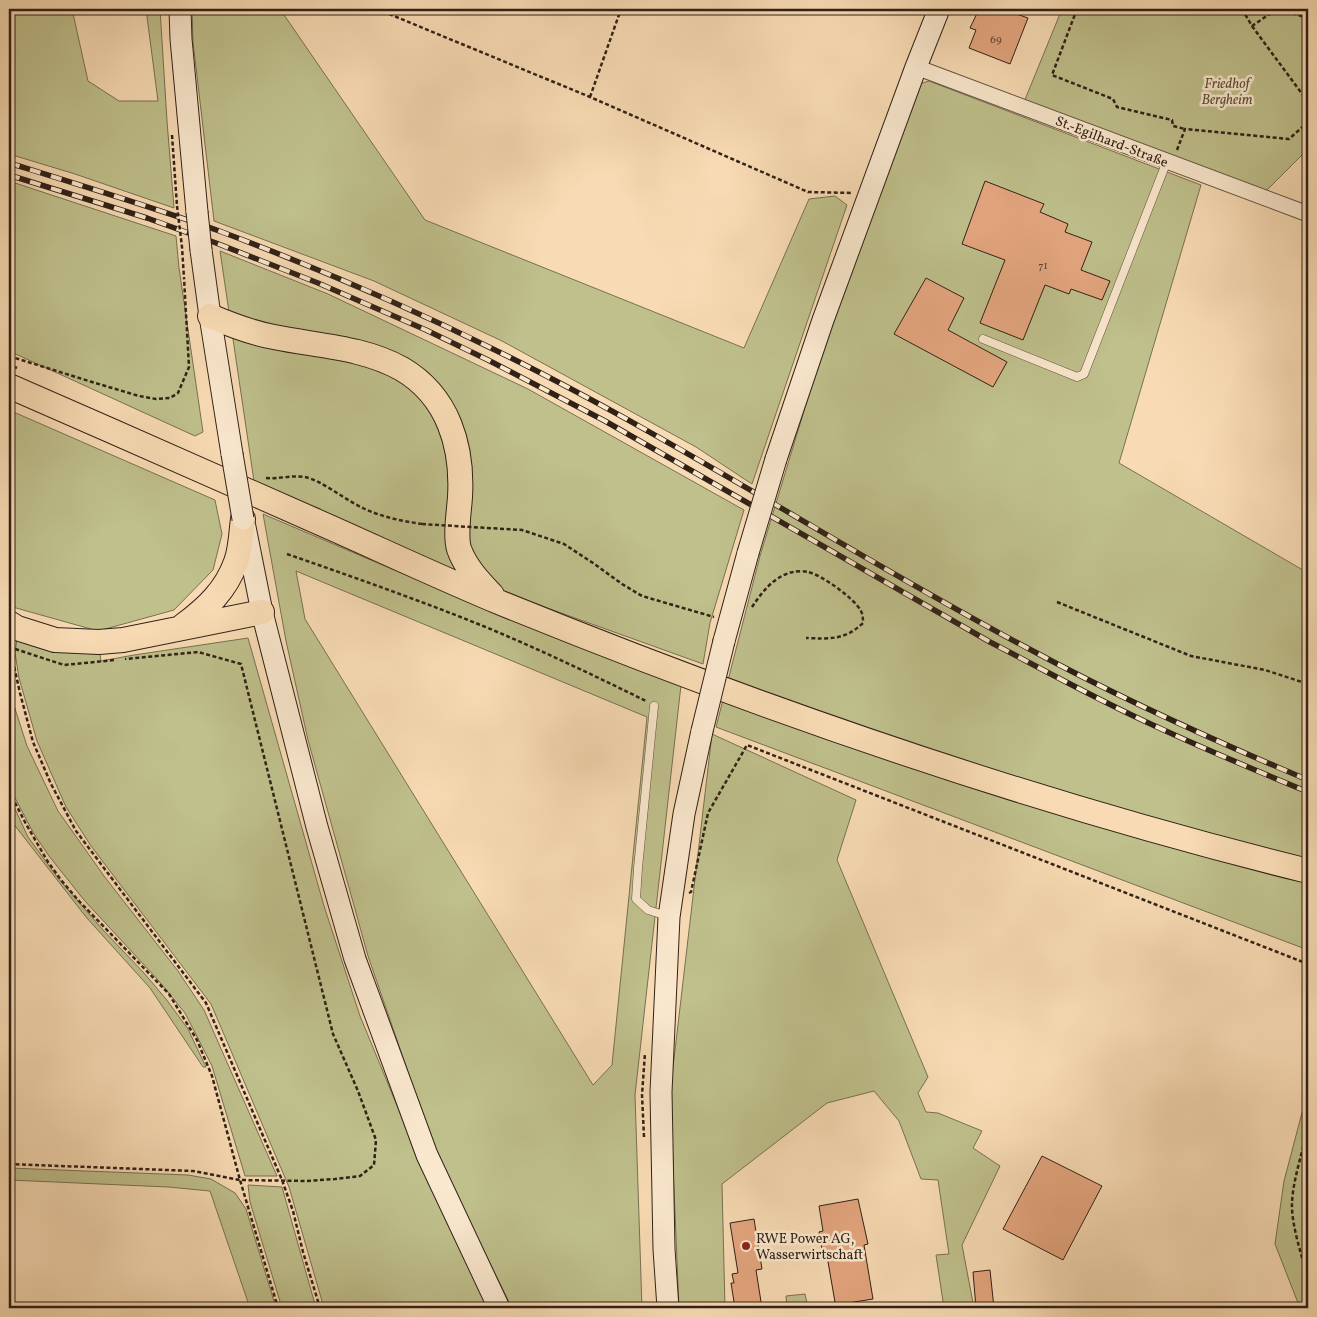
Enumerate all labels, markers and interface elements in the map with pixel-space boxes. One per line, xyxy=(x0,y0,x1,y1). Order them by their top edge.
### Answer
house number: 69 xyxy=(990,33,1002,48)
park label: Friedhof Bergheim xyxy=(1202,75,1253,110)
street label: St.-Egilhard-Straße xyxy=(1052,112,1171,173)
house number: 71 xyxy=(1038,259,1048,274)
place label: RWE Power AG, Wasserwirtschaft xyxy=(756,1230,864,1265)
marker: RWE Power AG, Wasserwirtschaft xyxy=(740,1240,752,1252)

